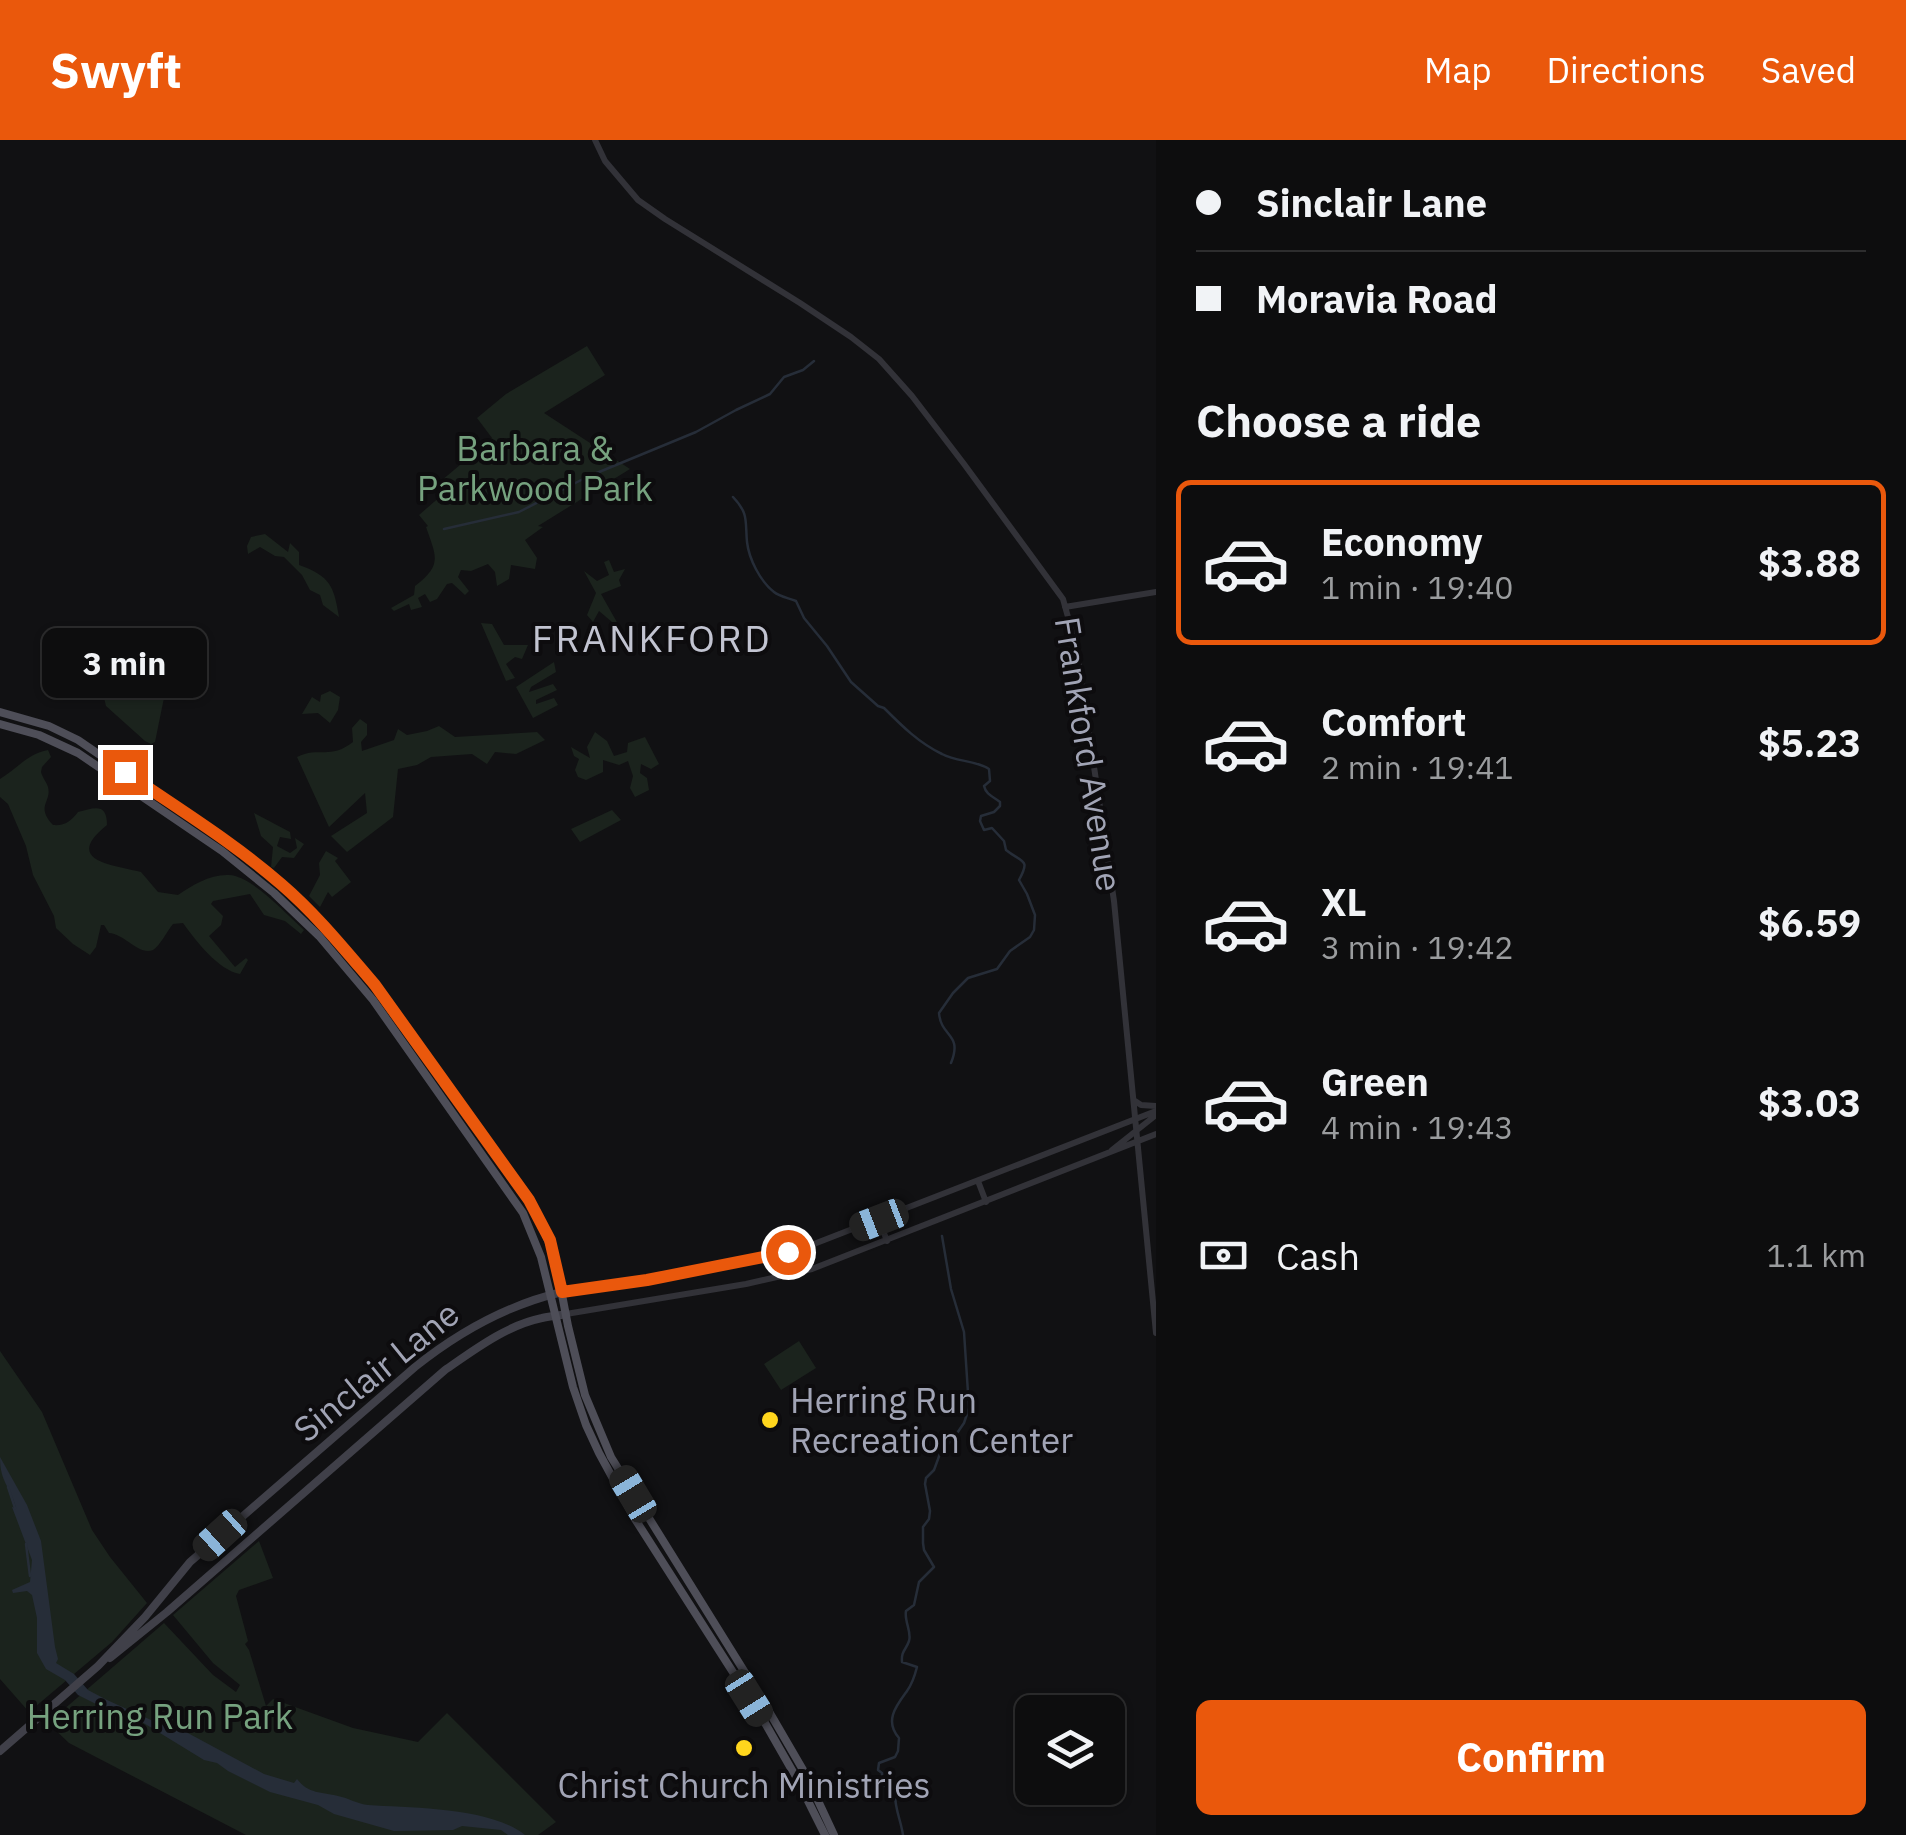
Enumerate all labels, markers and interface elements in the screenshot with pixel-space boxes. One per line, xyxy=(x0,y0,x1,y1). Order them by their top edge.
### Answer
text: Swyft xyxy=(50,39,182,101)
text: Map xyxy=(1424,47,1492,93)
text: Directions xyxy=(1547,47,1706,93)
text: Saved xyxy=(1761,47,1856,93)
text: Sinclair Lane xyxy=(1256,178,1487,227)
text: Moravia Road xyxy=(1256,274,1498,323)
text: Choose a ride xyxy=(1196,391,1481,449)
park label: Barbara & Parkwood Park xyxy=(417,425,653,511)
text: Economy xyxy=(1321,517,1483,566)
icon: car xyxy=(1201,518,1291,608)
text: $3.88 xyxy=(1758,538,1861,587)
text: 1 min · 19:40 xyxy=(1321,566,1514,608)
district label: FRANKFORD xyxy=(532,613,772,662)
street label: Frankford Avenue xyxy=(1045,613,1133,895)
callout: 3 min xyxy=(42,627,208,697)
text: 3 min xyxy=(83,642,166,684)
text: Comfort xyxy=(1321,697,1466,746)
icon: car xyxy=(1201,698,1291,788)
text: $5.23 xyxy=(1758,718,1861,767)
text: 2 min · 19:41 xyxy=(1321,746,1514,788)
route end xyxy=(103,750,148,795)
text: XL xyxy=(1321,877,1367,926)
icon: car xyxy=(1201,878,1291,968)
text: $6.59 xyxy=(1758,898,1861,947)
text: 3 min · 19:42 xyxy=(1321,926,1514,968)
text: Green xyxy=(1321,1057,1429,1106)
icon: car xyxy=(1201,1058,1291,1148)
text: $3.03 xyxy=(1758,1078,1861,1127)
text: 4 min · 19:43 xyxy=(1321,1106,1514,1148)
car xyxy=(846,1195,912,1245)
icon: cash xyxy=(1196,1228,1251,1283)
route start xyxy=(766,1230,811,1275)
text: Cash xyxy=(1276,1231,1360,1280)
text: 1.1 km xyxy=(1767,1234,1866,1276)
street label: Sinclair Lane xyxy=(284,1290,468,1452)
place label: Herring Run Recreation Center xyxy=(790,1377,1073,1463)
marker: Herring Run Recreation Center xyxy=(759,1409,781,1431)
car xyxy=(605,1461,661,1527)
car xyxy=(188,1504,252,1566)
car xyxy=(720,1665,778,1731)
park label: Herring Run Park xyxy=(27,1693,293,1739)
map controls xyxy=(1015,1695,1125,1805)
button: layers xyxy=(1015,1695,1125,1805)
button: Confirm xyxy=(1196,1700,1866,1815)
marker: Christ Church Ministries xyxy=(733,1737,755,1759)
place label: Christ Church Ministries xyxy=(557,1762,931,1808)

